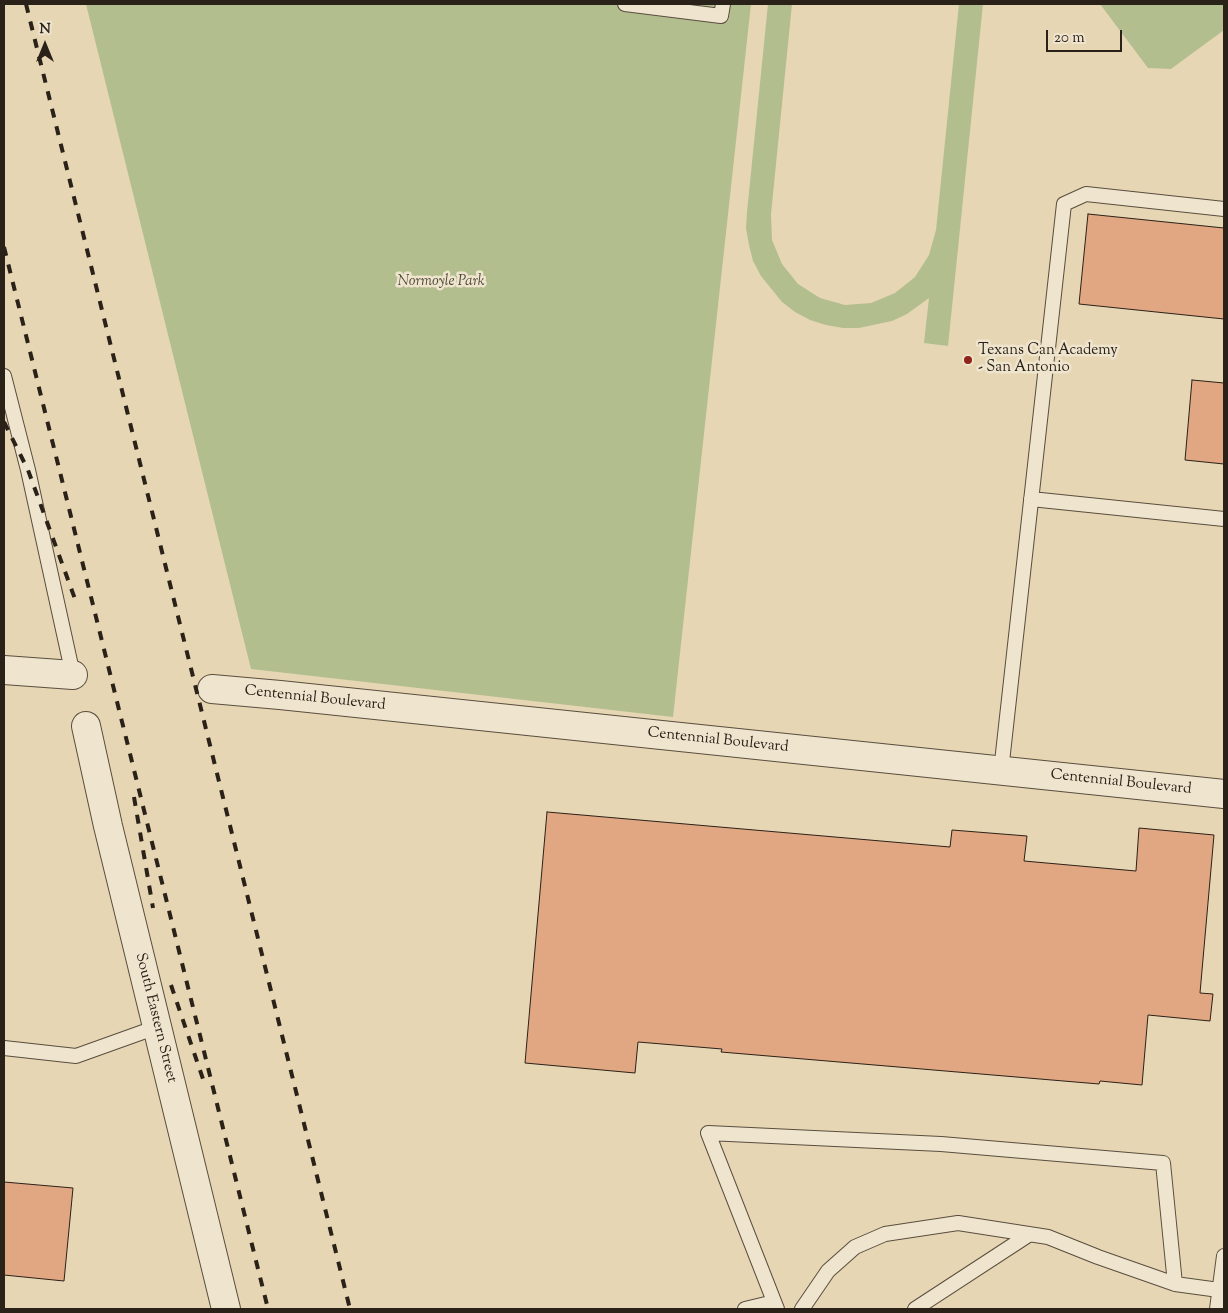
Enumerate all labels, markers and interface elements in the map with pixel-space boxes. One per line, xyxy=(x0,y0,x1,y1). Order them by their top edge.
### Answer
north arrow xyxy=(20,20,70,70)
text: N xyxy=(39,20,51,40)
scale bar xyxy=(1048,20,1124,52)
text: 20 m xyxy=(1054,28,1085,49)
park label: Normoyle Park xyxy=(398,273,484,291)
place label: Texans Can Academy - San Antonio xyxy=(978,342,1118,377)
marker: Texans Can Academy - San Antonio xyxy=(962,354,974,366)
street label: Centennial Boulevard xyxy=(244,683,386,715)
street label: Centennial Boulevard xyxy=(647,725,789,757)
street label: Centennial Boulevard xyxy=(1050,767,1192,799)
street label: South Eastern Street xyxy=(130,951,180,1085)

